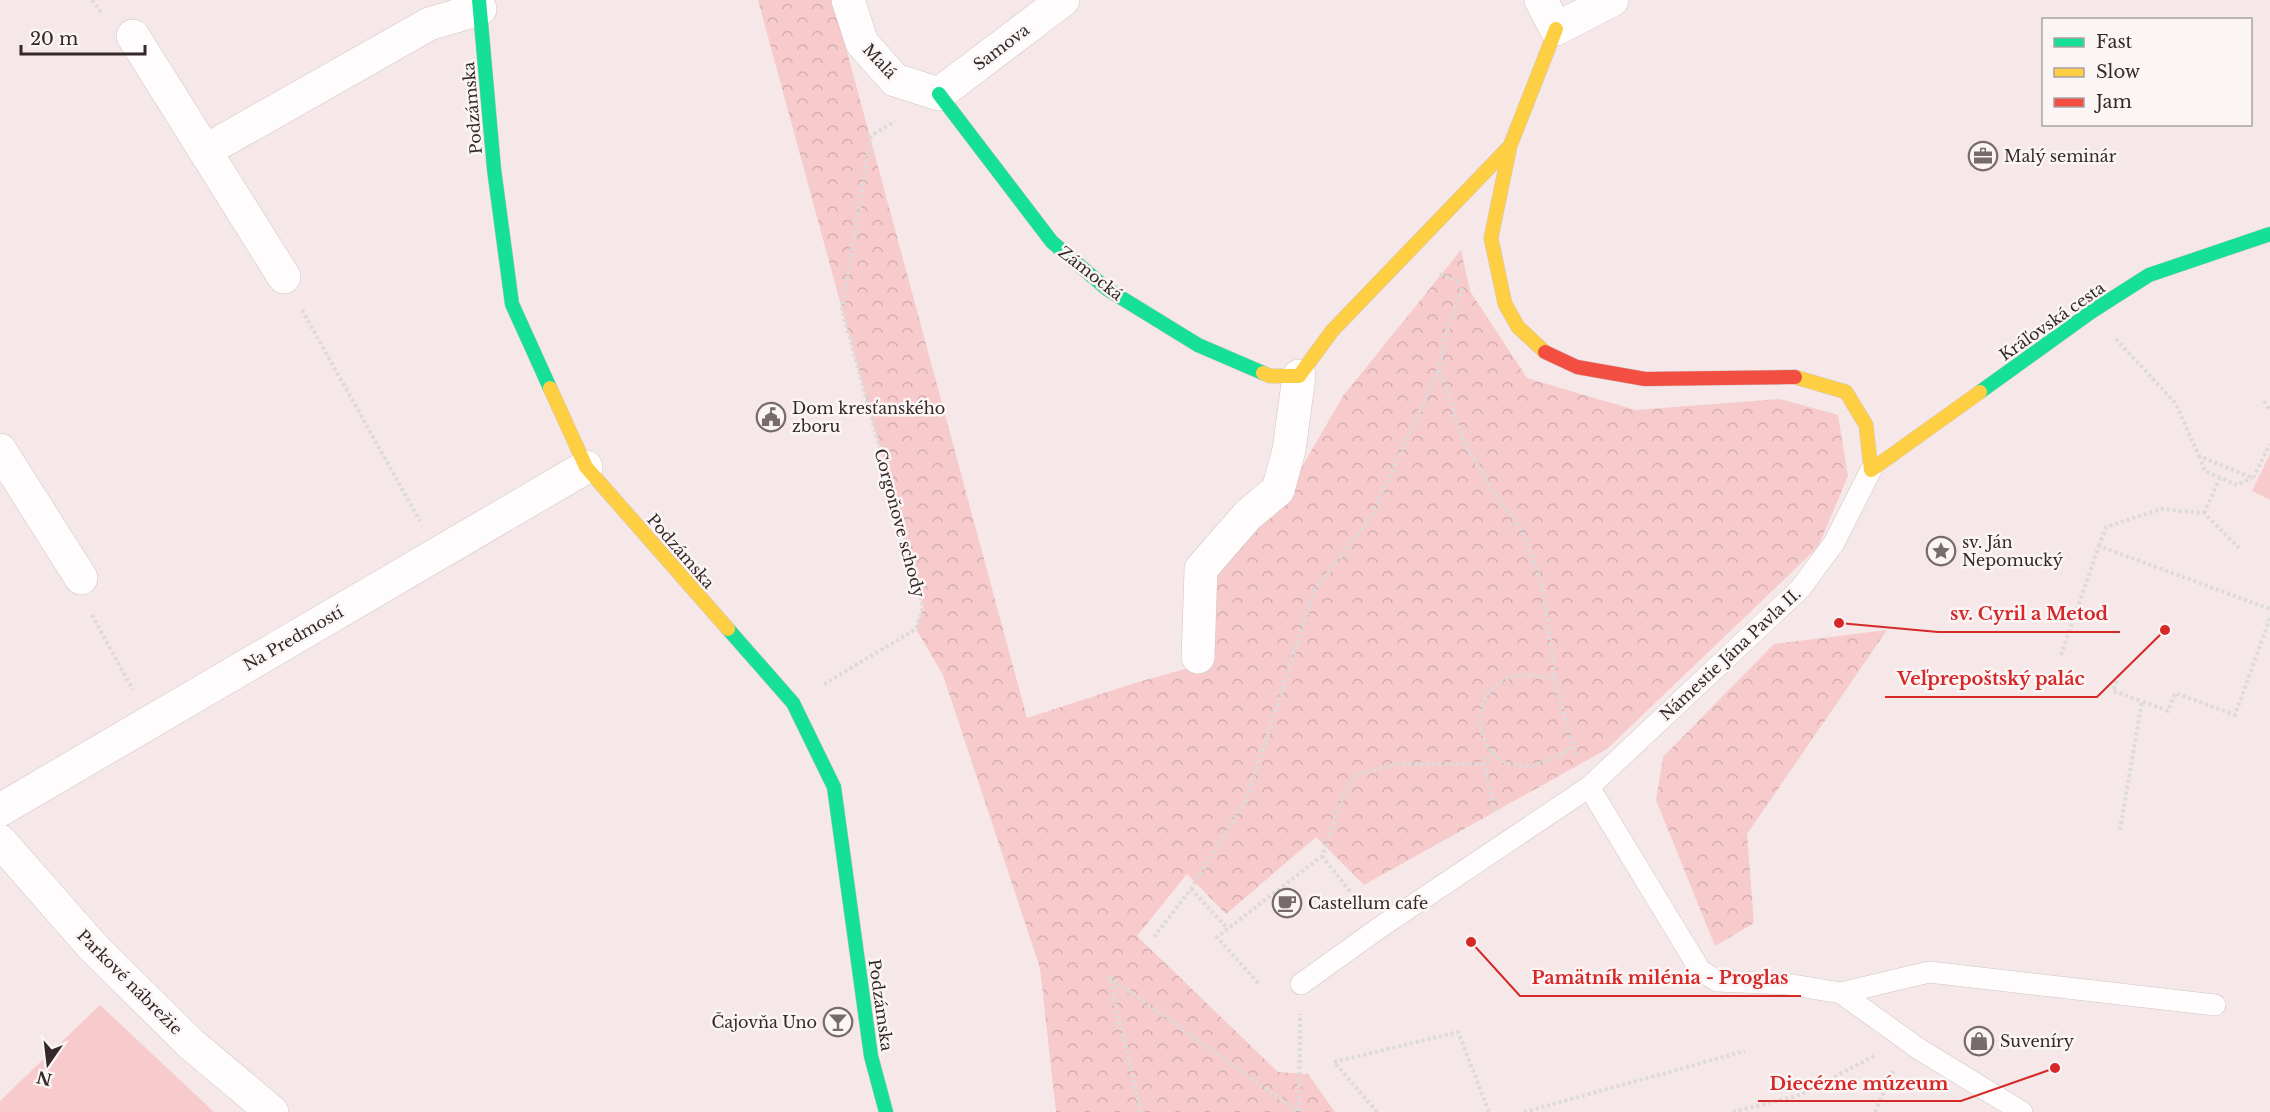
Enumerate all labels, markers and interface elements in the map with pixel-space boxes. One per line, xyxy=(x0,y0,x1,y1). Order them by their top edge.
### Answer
scale bar xyxy=(21,18,146,56)
legend xyxy=(2042,18,2252,126)
street label: Samova xyxy=(969,19,1033,75)
text: 20 m xyxy=(30,28,78,50)
text: Fast xyxy=(2096,31,2133,53)
street label: Malá xyxy=(859,39,901,83)
street label: Podzámska xyxy=(458,61,486,155)
text: Slow xyxy=(2096,61,2141,83)
text: Jam xyxy=(2094,91,2132,113)
office icon: Malý seminár xyxy=(1967,140,1999,172)
place label: Malý seminár xyxy=(2004,146,2117,166)
street label: Zámocká xyxy=(1055,242,1127,304)
street label: Kráľovská cesta xyxy=(1995,277,2109,365)
place label: Dom kresťanského zboru xyxy=(792,398,945,436)
public building icon: Dom kresťanského zboru xyxy=(755,401,787,433)
street label: Corgoňove schody xyxy=(870,446,930,600)
street label: Podzámska xyxy=(643,509,719,593)
place label: sv. Ján Nepomucký xyxy=(1962,532,2064,570)
place icon: sv. Ján Nepomucký xyxy=(1925,535,1957,567)
street label: Námestie Jána Pavla II. xyxy=(1655,583,1805,725)
callout: sv. Cyril a Metod xyxy=(1938,596,2120,632)
street label: Na Predmostí xyxy=(240,601,347,675)
text: sv. Cyril a Metod xyxy=(1950,603,2109,625)
callout: Veľprepoštský palác xyxy=(1885,661,2097,697)
text: Veľprepoštský palác xyxy=(1896,668,2085,690)
cafe icon: Castellum cafe xyxy=(1271,887,1303,919)
place label: Castellum cafe xyxy=(1308,893,1428,913)
street label: Parkové nábrežie xyxy=(73,925,187,1039)
street label: Podzámska xyxy=(865,958,897,1052)
callout: Pamätník milénia - Proglas xyxy=(1520,960,1801,996)
text: Pamätník milénia - Proglas xyxy=(1531,967,1789,989)
bar icon: Čajovňa Uno xyxy=(822,1006,854,1038)
place label: Čajovňa Uno xyxy=(711,1012,817,1032)
shop icon: Suveníry xyxy=(1963,1025,1995,1057)
place label: Suveníry xyxy=(2000,1031,2075,1051)
north arrow xyxy=(18,1034,78,1094)
callout: Diecézne múzeum xyxy=(1758,1065,1961,1101)
text: N xyxy=(35,1067,54,1090)
text: Diecézne múzeum xyxy=(1770,1073,1949,1095)

